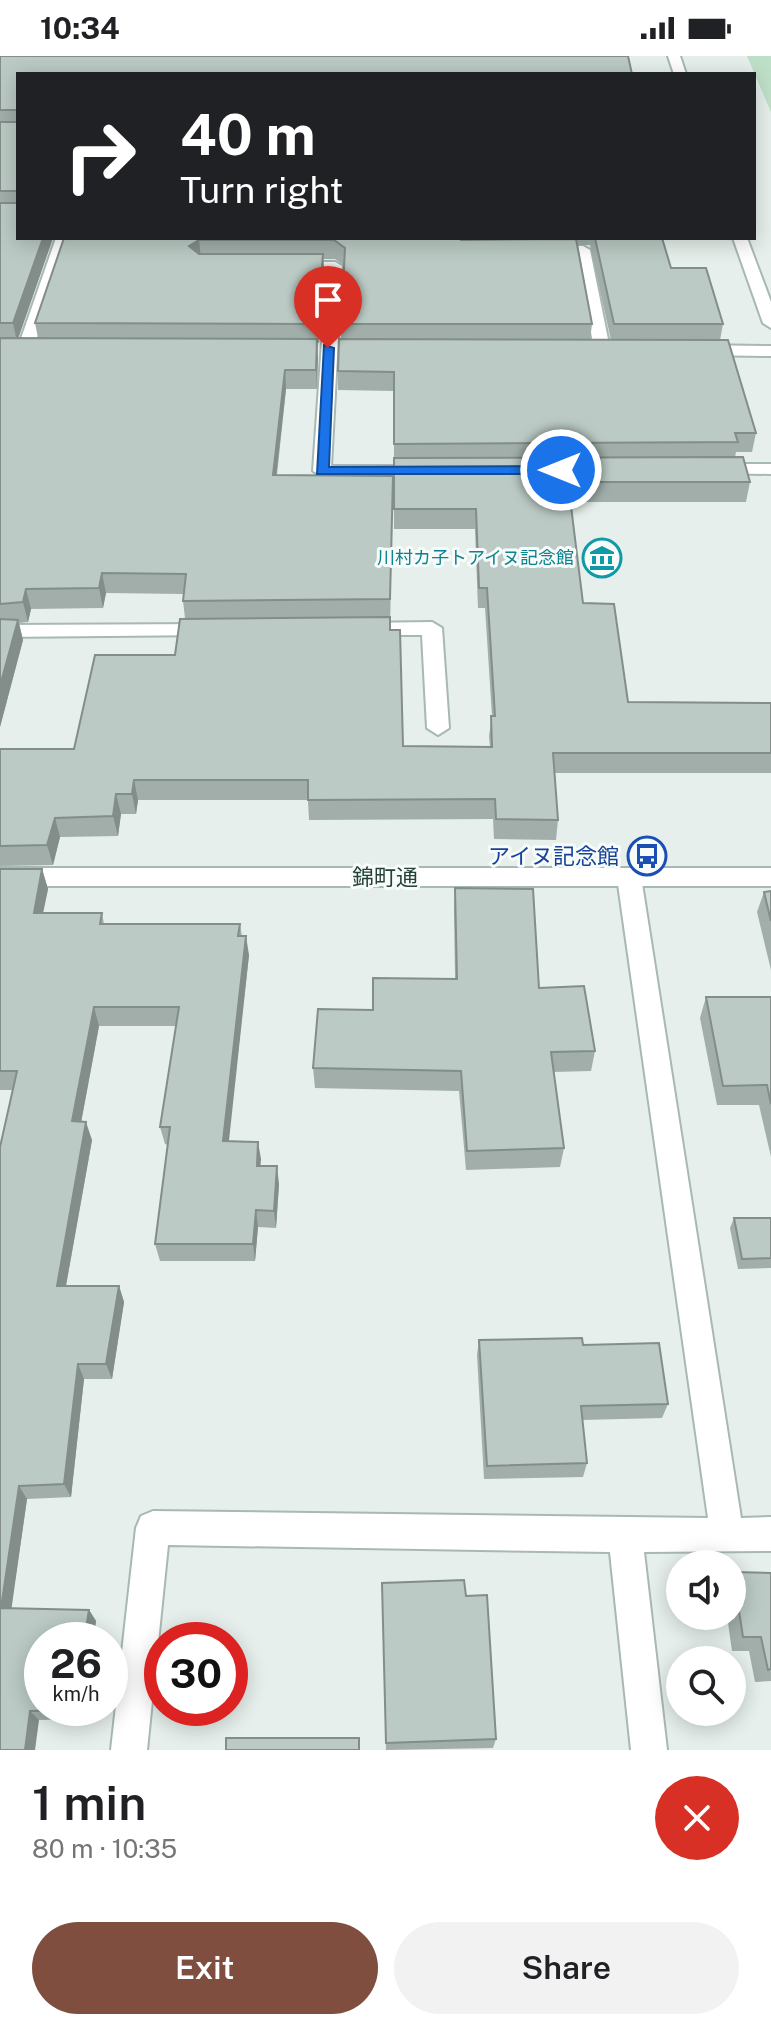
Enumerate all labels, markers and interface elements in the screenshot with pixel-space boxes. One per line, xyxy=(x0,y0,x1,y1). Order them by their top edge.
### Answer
text: 10:34 xyxy=(40,10,120,46)
text: 40 m xyxy=(180,102,316,168)
icon: right xyxy=(48,104,152,208)
text: Turn right xyxy=(180,169,343,211)
pin xyxy=(294,266,362,348)
icon: arrive xyxy=(306,278,350,322)
position arrow xyxy=(519,428,603,512)
museum icon: 川村カ子トアイヌ記念館 xyxy=(581,537,623,579)
place label: 川村カ子トアイヌ記念館 xyxy=(377,547,574,568)
bus stop icon: アイヌ記念館 xyxy=(626,835,668,877)
place label: アイヌ記念館 xyxy=(488,843,619,869)
street label: 錦町通 xyxy=(352,864,418,890)
map controls xyxy=(666,1550,746,1726)
button: sound xyxy=(666,1550,746,1630)
speed limit sign: 30 xyxy=(144,1622,248,1726)
text: 26 xyxy=(50,1640,102,1687)
button: search xyxy=(666,1646,746,1726)
text: km/h xyxy=(52,1682,100,1706)
text: 1 min xyxy=(32,1774,146,1831)
button: close xyxy=(655,1776,739,1860)
text: 80 m · 10:35 xyxy=(32,1833,177,1864)
button: Exit xyxy=(32,1922,378,2014)
button: Share xyxy=(394,1922,739,2014)

